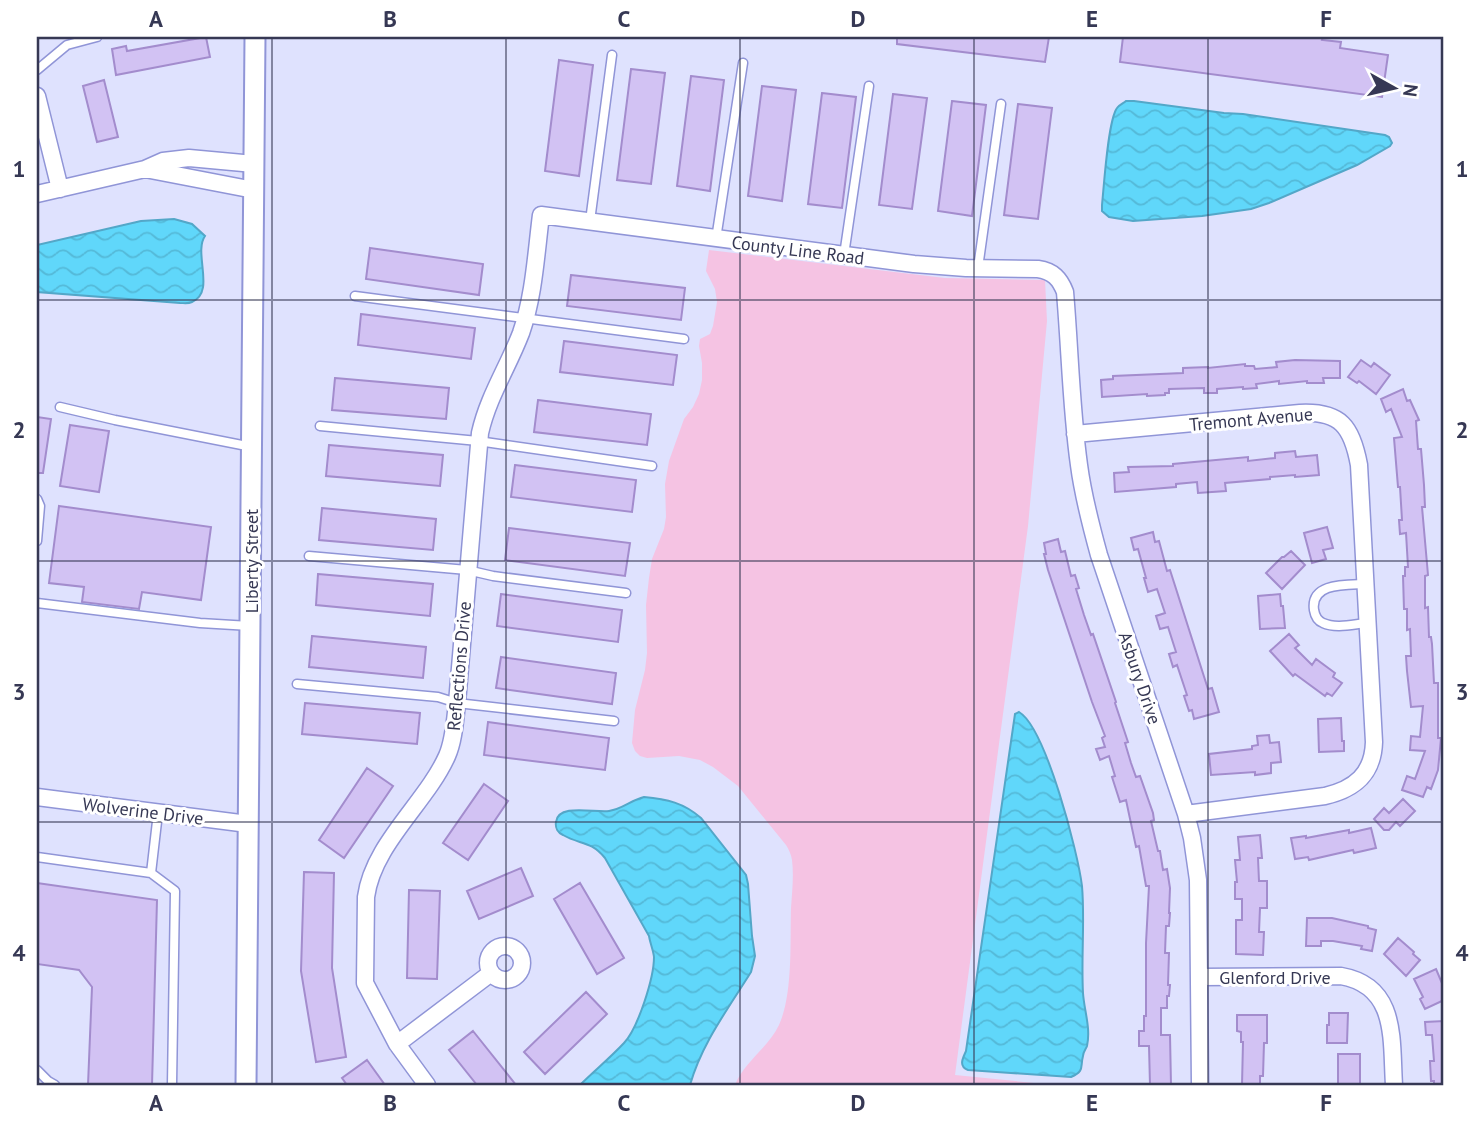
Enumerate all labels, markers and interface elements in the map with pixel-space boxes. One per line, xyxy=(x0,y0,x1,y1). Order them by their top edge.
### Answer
text: A xyxy=(149,4,163,33)
text: B xyxy=(383,4,397,33)
text: C xyxy=(618,4,631,33)
text: D xyxy=(851,4,865,33)
text: E xyxy=(1086,4,1098,33)
text: F xyxy=(1320,4,1332,33)
north arrow xyxy=(1358,52,1428,122)
text: N xyxy=(1398,83,1424,98)
text: 1 xyxy=(12,154,26,183)
text: 1 xyxy=(1455,154,1469,183)
street label: County Line Road xyxy=(730,230,866,270)
street label: Tremont Avenue xyxy=(1188,402,1314,436)
text: 2 xyxy=(12,415,26,444)
text: 2 xyxy=(1455,415,1469,444)
street label: Liberty Street xyxy=(240,509,263,613)
street label: Reflections Drive xyxy=(442,600,476,732)
street label: Asbury Drive xyxy=(1113,629,1167,727)
text: 3 xyxy=(12,677,26,706)
text: 3 xyxy=(1455,677,1469,706)
street label: Wolverine Drive xyxy=(81,792,205,830)
text: 4 xyxy=(12,938,26,967)
text: 4 xyxy=(1455,938,1469,967)
street label: Glenford Drive xyxy=(1219,966,1331,989)
text: A xyxy=(149,1088,163,1117)
text: B xyxy=(383,1088,397,1117)
text: C xyxy=(618,1088,631,1117)
text: D xyxy=(851,1088,865,1117)
text: E xyxy=(1086,1088,1098,1117)
text: F xyxy=(1320,1088,1332,1117)

